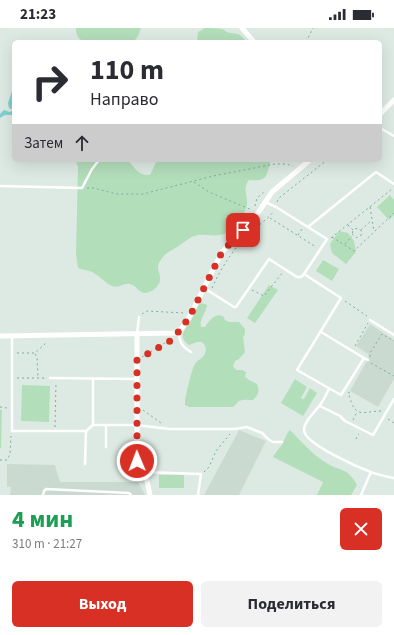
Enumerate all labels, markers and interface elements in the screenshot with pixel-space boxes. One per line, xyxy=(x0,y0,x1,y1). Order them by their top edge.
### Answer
text: 21:23 xyxy=(20,4,56,25)
text: 110 m xyxy=(90,50,164,90)
icon: right xyxy=(24,56,76,108)
text: Направо xyxy=(90,87,158,112)
icon: ahead xyxy=(71,132,93,154)
text: Затем xyxy=(24,133,63,154)
pin xyxy=(226,213,260,247)
icon: arrive xyxy=(232,219,254,241)
position arrow xyxy=(116,440,158,482)
text: 4 мин xyxy=(12,502,73,537)
button: close xyxy=(340,508,382,550)
text: 310 m · 21:27 xyxy=(12,535,82,553)
button: Выход xyxy=(12,581,193,627)
button: Поделиться xyxy=(201,581,382,627)

